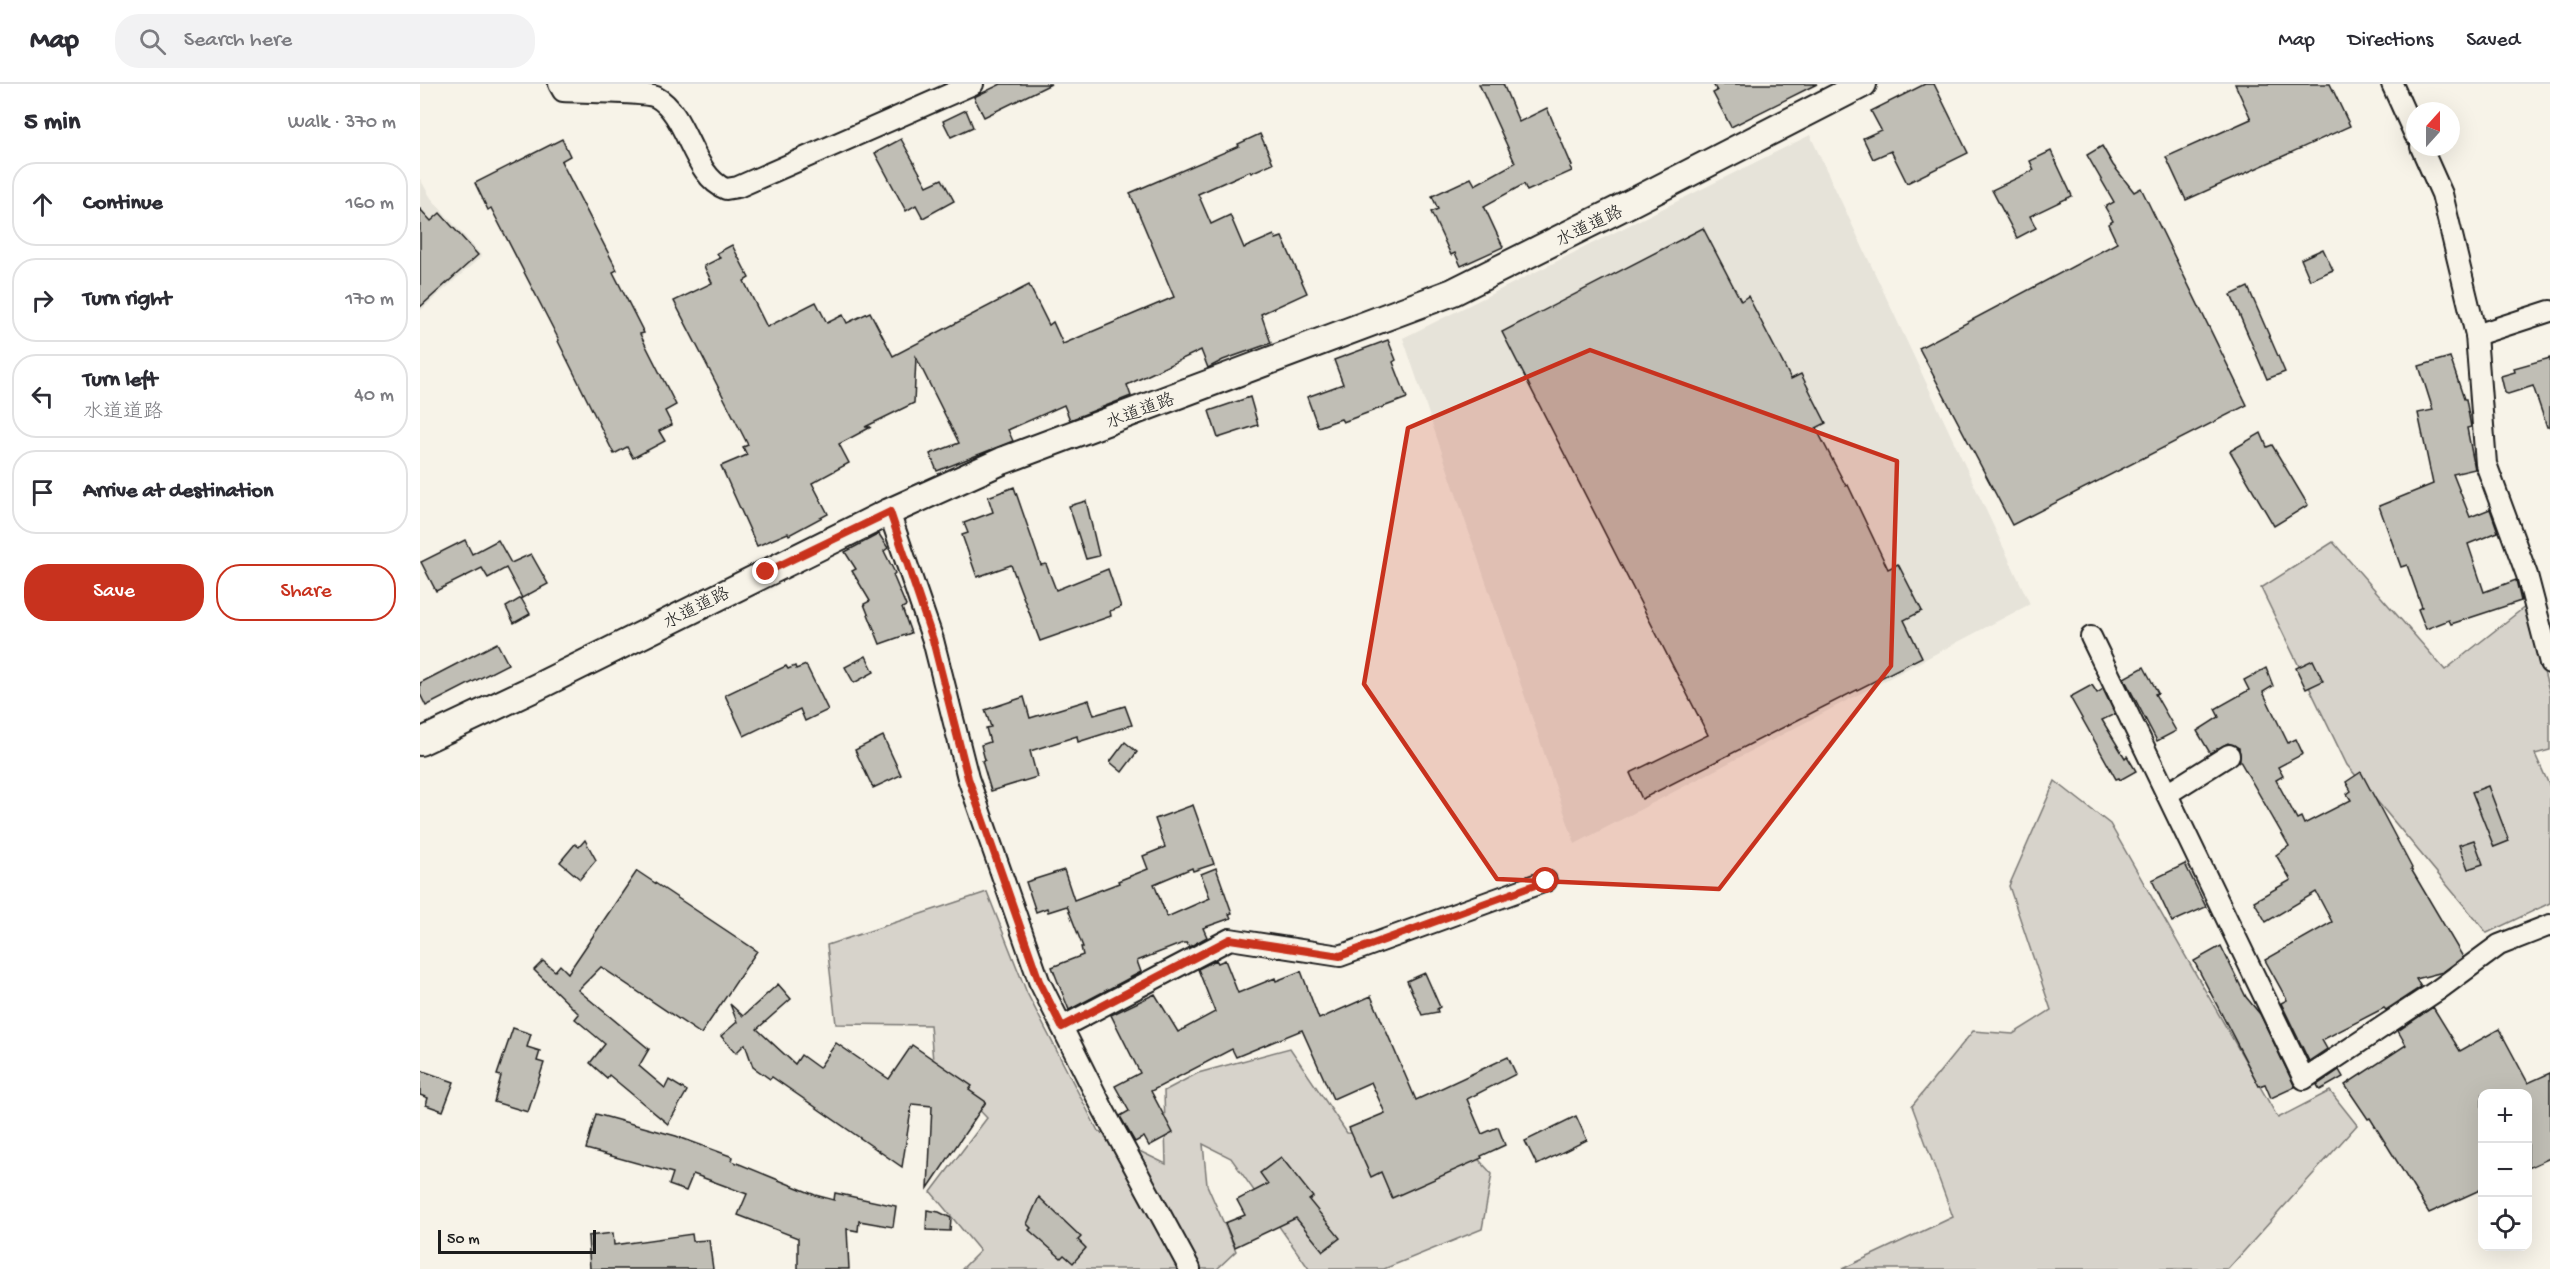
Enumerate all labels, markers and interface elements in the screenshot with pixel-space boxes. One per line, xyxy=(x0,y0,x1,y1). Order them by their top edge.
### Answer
search box xyxy=(115,14,535,68)
text: Map xyxy=(30,25,79,58)
icon: search xyxy=(136,25,169,58)
text: Search here xyxy=(184,28,292,54)
text: Map xyxy=(2278,29,2315,54)
text: Directions xyxy=(2348,29,2433,54)
text: Saved xyxy=(2466,29,2520,54)
north arrow xyxy=(2406,102,2460,156)
text: 5 min xyxy=(24,108,80,139)
text: Walk · 370 m xyxy=(288,112,396,135)
icon: ahead xyxy=(26,188,59,221)
text: Continue xyxy=(83,191,163,217)
text: 160 m xyxy=(345,193,394,216)
street label: 水道道路 xyxy=(1553,201,1627,252)
icon: right xyxy=(26,284,59,317)
text: Turn right xyxy=(83,287,171,313)
text: 170 m xyxy=(345,289,394,312)
text: Turn left xyxy=(83,368,157,394)
icon: left xyxy=(26,380,59,413)
text: 40 m xyxy=(354,385,394,408)
street label: 水道道路 xyxy=(1103,389,1178,435)
text: 水道道路 xyxy=(83,402,163,425)
icon: arrive xyxy=(26,476,59,509)
text: Arrive at destination xyxy=(83,479,273,505)
route end xyxy=(752,558,778,584)
button: Save xyxy=(24,564,204,621)
button: Share xyxy=(216,564,396,621)
street label: 水道道路 xyxy=(660,583,734,635)
route start xyxy=(1532,867,1558,893)
map controls xyxy=(2478,1089,2532,1251)
button: + xyxy=(2478,1089,2532,1143)
button: − xyxy=(2478,1143,2532,1197)
button: locate xyxy=(2478,1197,2532,1251)
scale bar xyxy=(438,1227,596,1254)
text: 50 m xyxy=(447,1231,480,1250)

